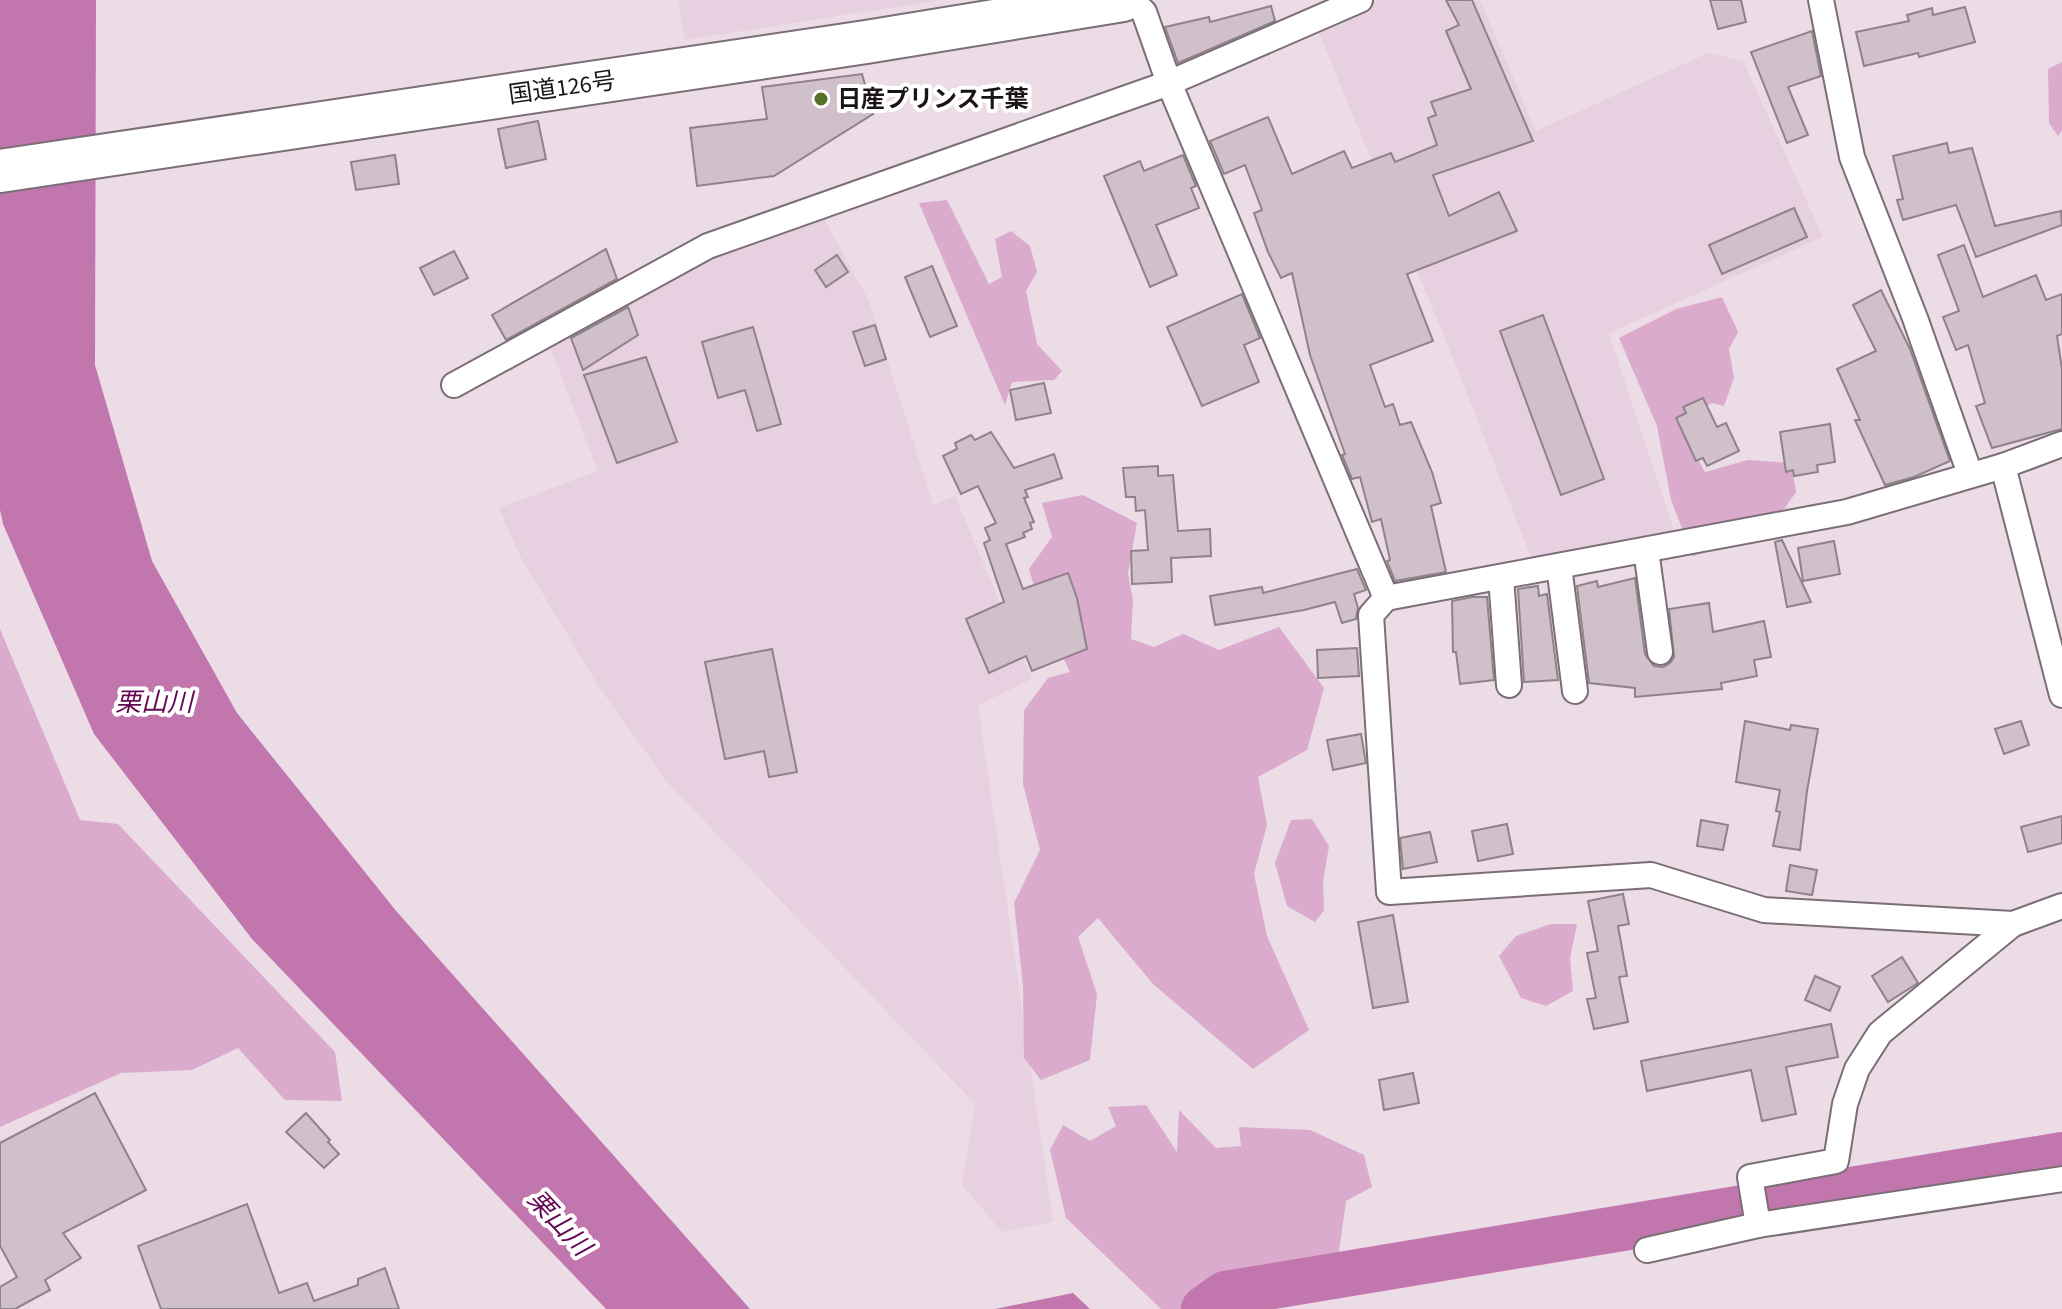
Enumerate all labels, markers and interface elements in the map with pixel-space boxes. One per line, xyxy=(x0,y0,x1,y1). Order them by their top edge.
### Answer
street label: 国道126号 xyxy=(506,63,618,113)
place label: 日産プリンス千葉 xyxy=(837,82,1029,117)
marker: 日産プリンス千葉 xyxy=(812,90,830,108)
water label: 栗山川 xyxy=(115,684,196,721)
water label: 栗山川 xyxy=(519,1182,601,1266)

